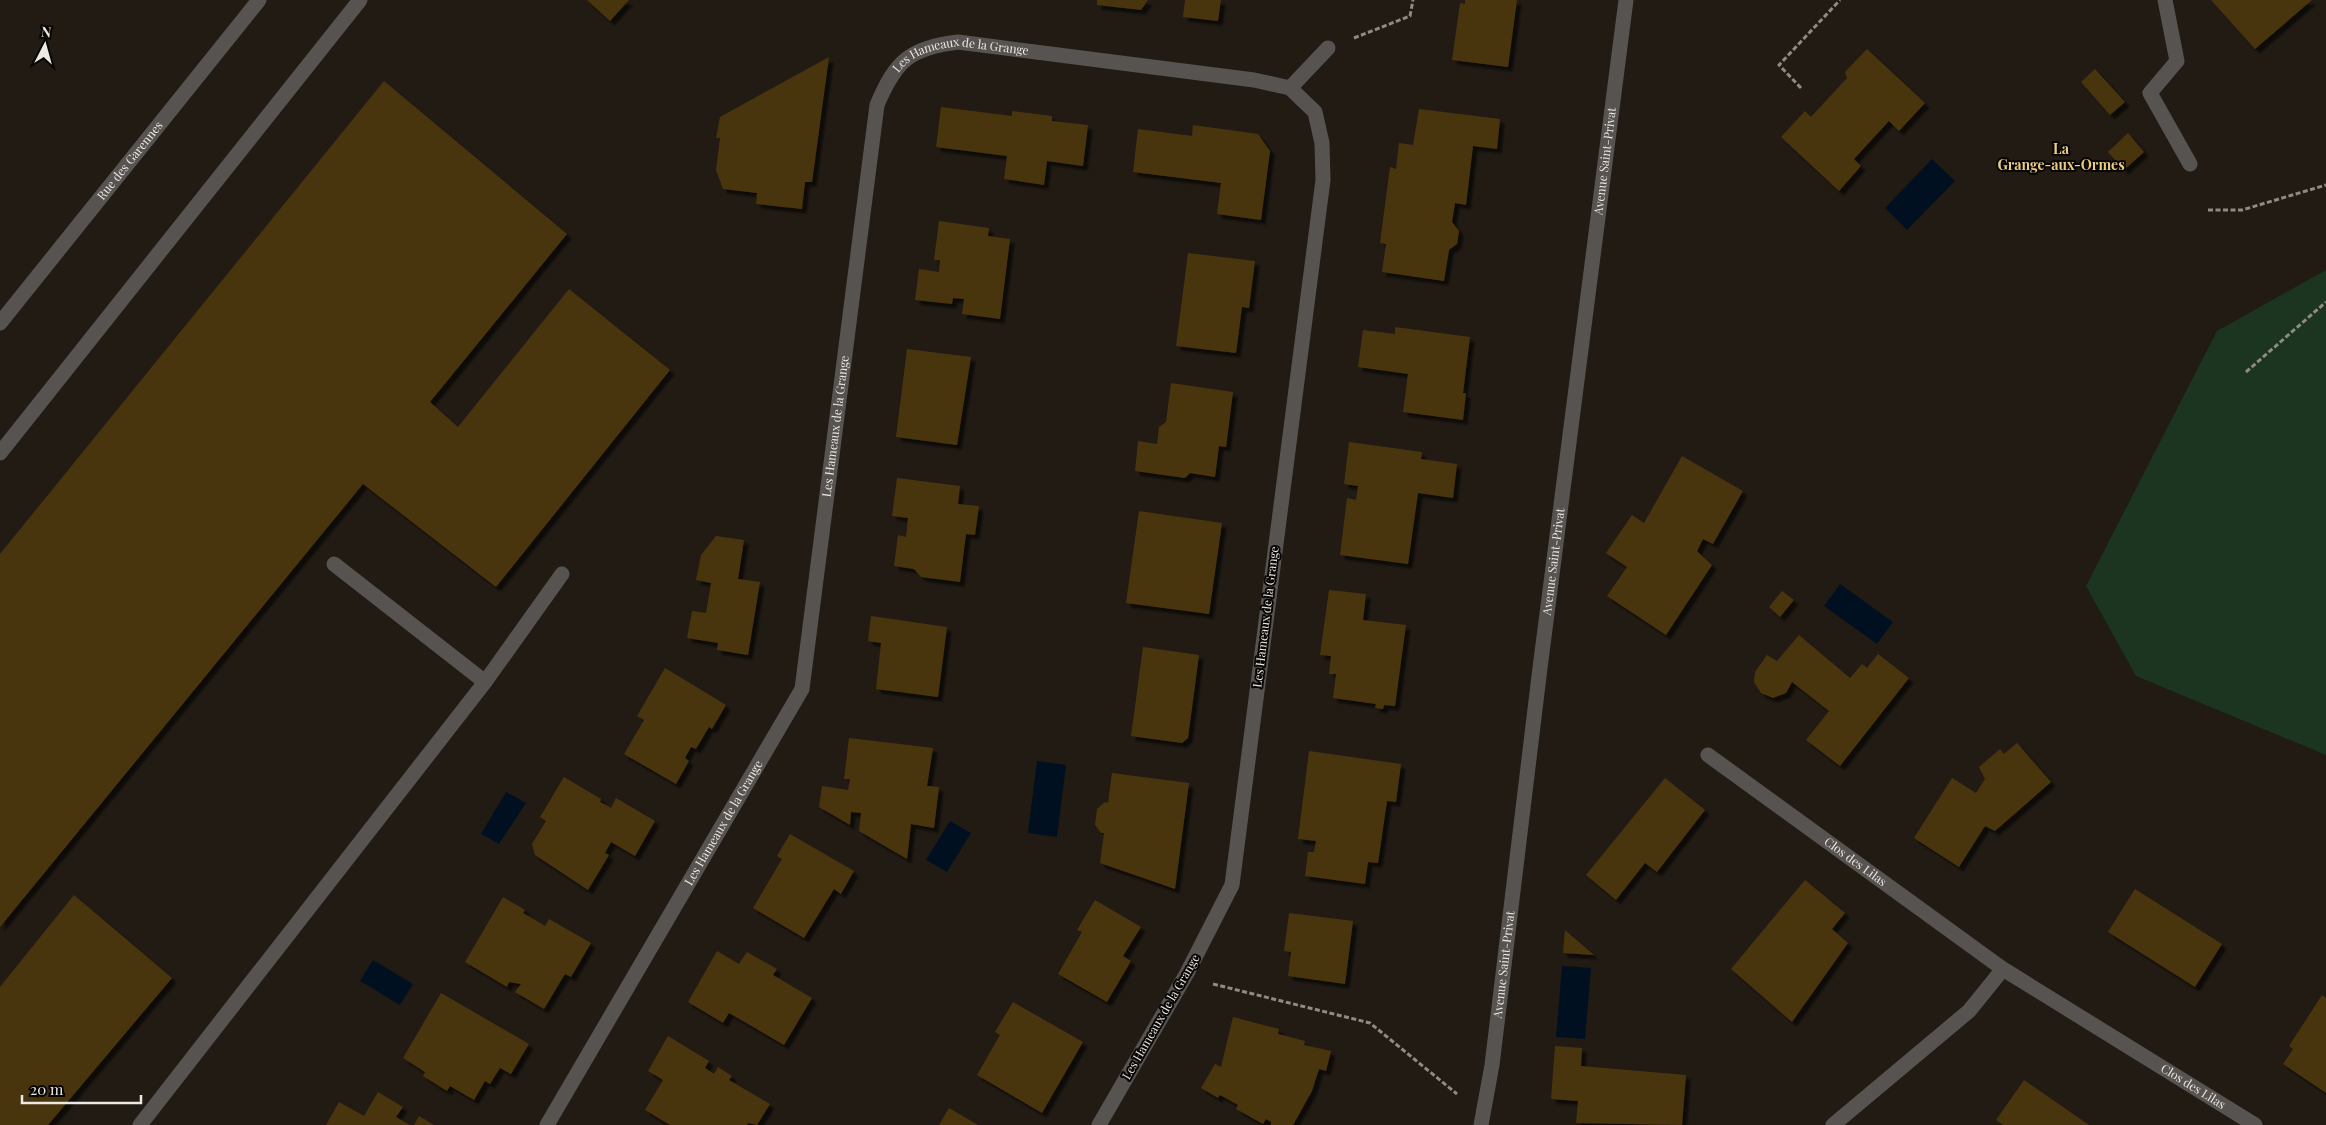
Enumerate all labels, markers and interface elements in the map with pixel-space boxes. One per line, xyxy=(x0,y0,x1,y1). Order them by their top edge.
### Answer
north arrow xyxy=(20,20,70,70)
text: N xyxy=(40,22,52,42)
street label: Les Hameaux de la Grange xyxy=(888,33,1030,75)
street label: Avenue Saint-Privat xyxy=(1589,106,1619,217)
street label: Rue des Garennes xyxy=(93,117,166,203)
district label: La Grange-aux-Ormes xyxy=(1997,139,2125,174)
street label: Les Hameaux de la Grange xyxy=(818,354,852,498)
street label: Avenue Saint-Privat xyxy=(1538,506,1568,617)
street label: Les Hameaux de la Grange xyxy=(1248,545,1282,688)
street label: Les Hameaux de la Grange xyxy=(680,757,766,888)
street label: Clos des Lilas xyxy=(1822,833,1890,889)
street label: Avenue Saint-Privat xyxy=(1489,909,1518,1020)
street label: Les Hameaux de la Grange xyxy=(1118,951,1203,1082)
street label: Clos des Lilas xyxy=(2158,1060,2229,1112)
scale bar xyxy=(22,1072,141,1104)
text: 20 m xyxy=(30,1079,64,1099)

